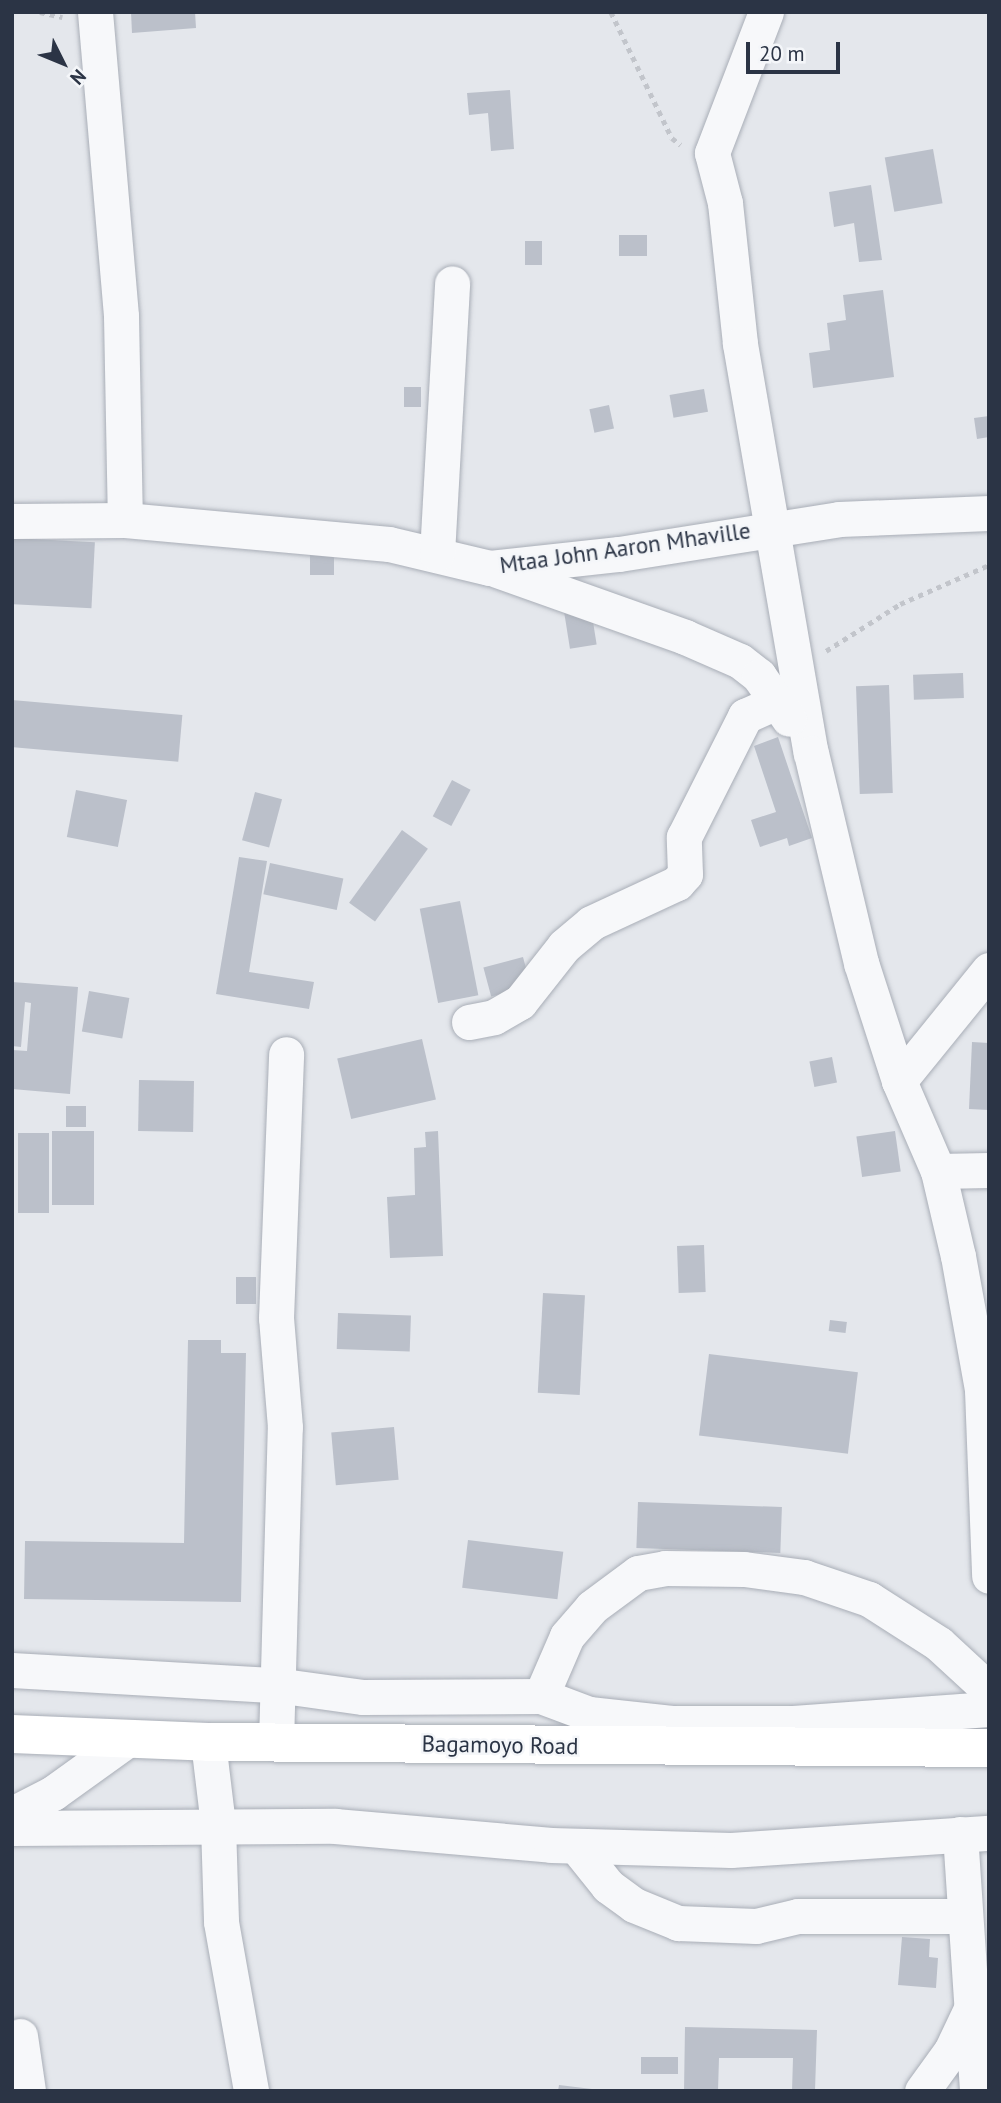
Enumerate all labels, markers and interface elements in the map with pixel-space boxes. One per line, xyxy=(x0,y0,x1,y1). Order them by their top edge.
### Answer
north arrow xyxy=(28,28,98,98)
scale bar xyxy=(749,28,844,72)
text: 20 m xyxy=(759,40,805,67)
text: N xyxy=(65,65,91,90)
street label: Mtaa John Aaron Mhaville xyxy=(498,517,752,579)
street label: Bagamoyo Road xyxy=(421,1730,579,1760)

